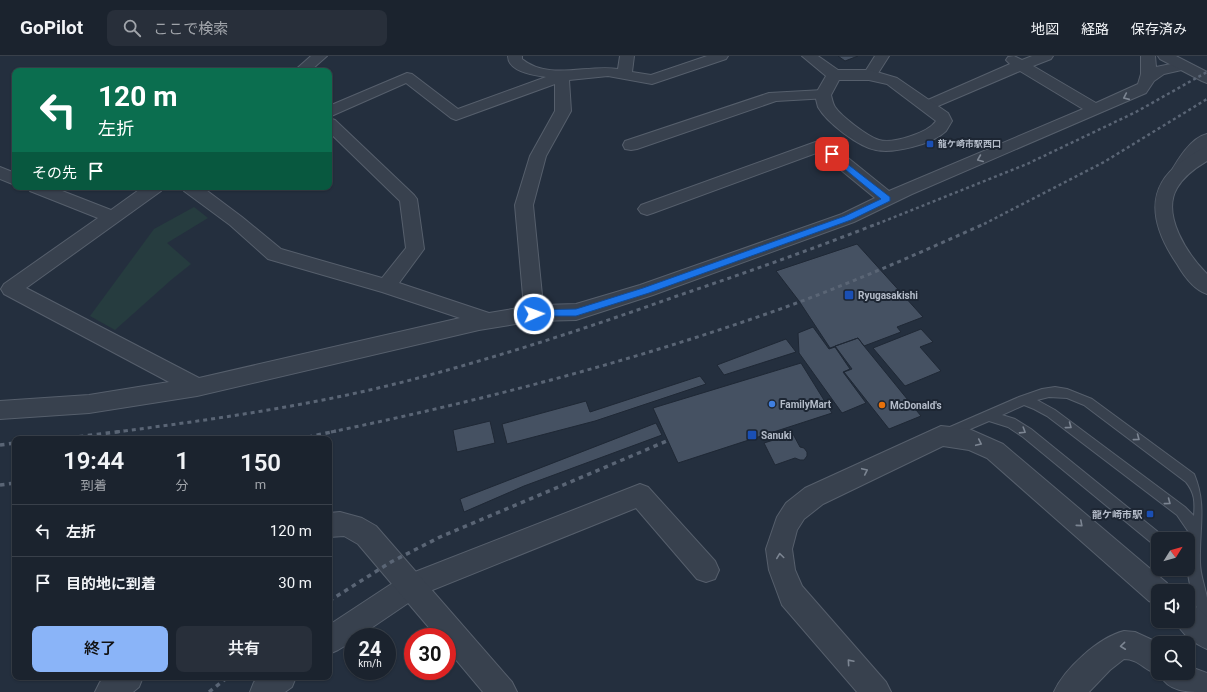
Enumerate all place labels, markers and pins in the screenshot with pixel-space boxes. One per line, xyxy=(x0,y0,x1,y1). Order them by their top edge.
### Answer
pin xyxy=(815,137,849,171)
marker: 龍ケ崎市駅西口 xyxy=(925,139,935,149)
place label: 龍ケ崎市駅西口 xyxy=(938,139,1001,149)
marker: Ryugasakishi xyxy=(843,289,855,301)
place label: Ryugasakishi xyxy=(858,290,918,301)
marker: FamilyMart xyxy=(767,399,777,409)
place label: FamilyMart xyxy=(780,399,832,410)
marker: McDonald's xyxy=(877,400,887,410)
place label: McDonald's xyxy=(890,400,942,411)
marker: Sanuki xyxy=(746,429,758,441)
place label: Sanuki xyxy=(761,430,792,441)
place label: 龍ケ崎市駅 xyxy=(1092,509,1143,520)
marker: 龍ケ崎市駅 xyxy=(1145,509,1155,519)

